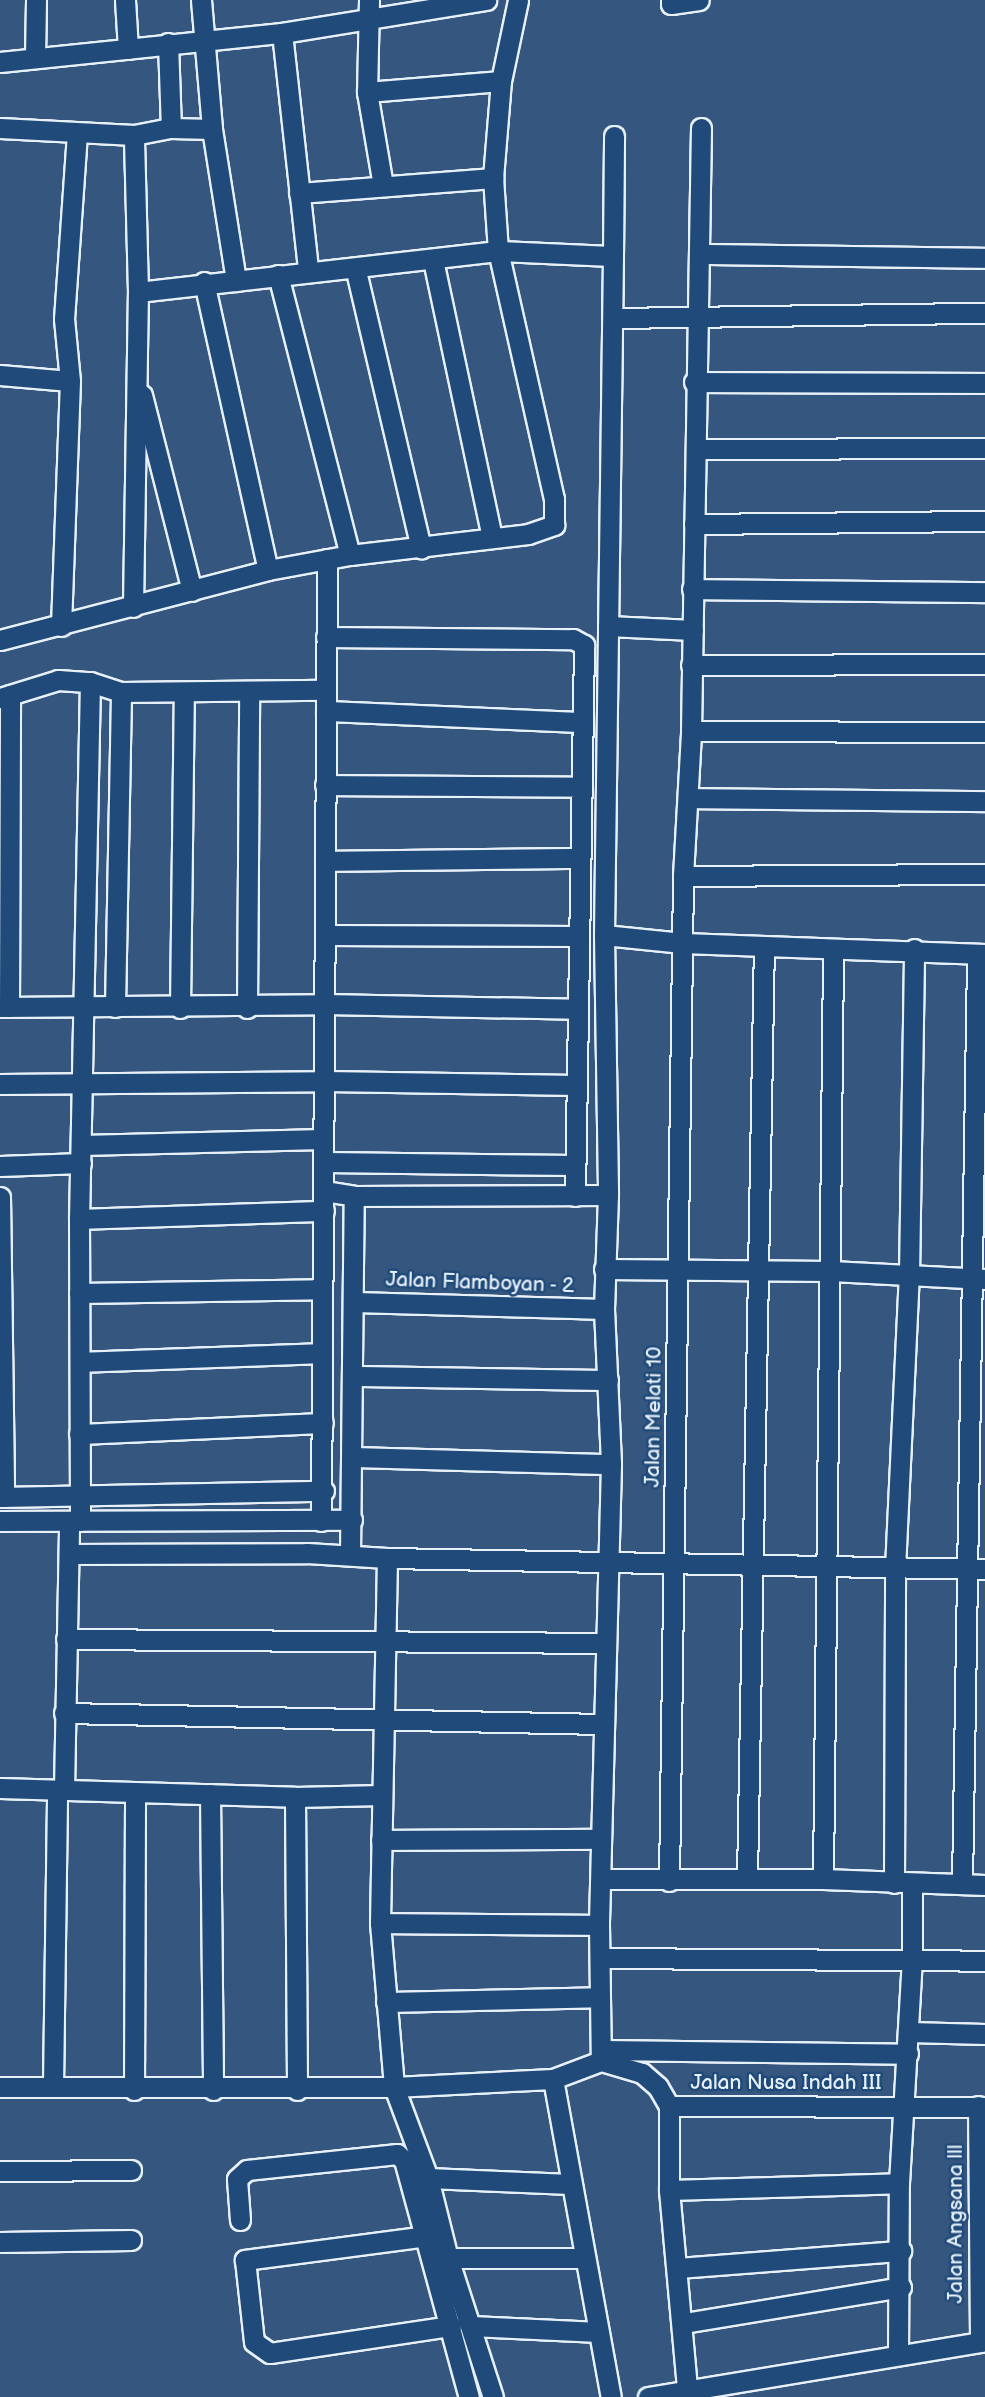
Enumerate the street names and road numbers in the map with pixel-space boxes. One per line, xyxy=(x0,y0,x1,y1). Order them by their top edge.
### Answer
street label: Jalan Flamboyan - 2 xyxy=(384,1267,576,1299)
street label: Jalan Melati 10 xyxy=(640,1346,668,1488)
street label: Jalan Nusa Indah III xyxy=(691,2070,881,2096)
street label: Jalan Angsana lll xyxy=(943,2145,969,2303)

